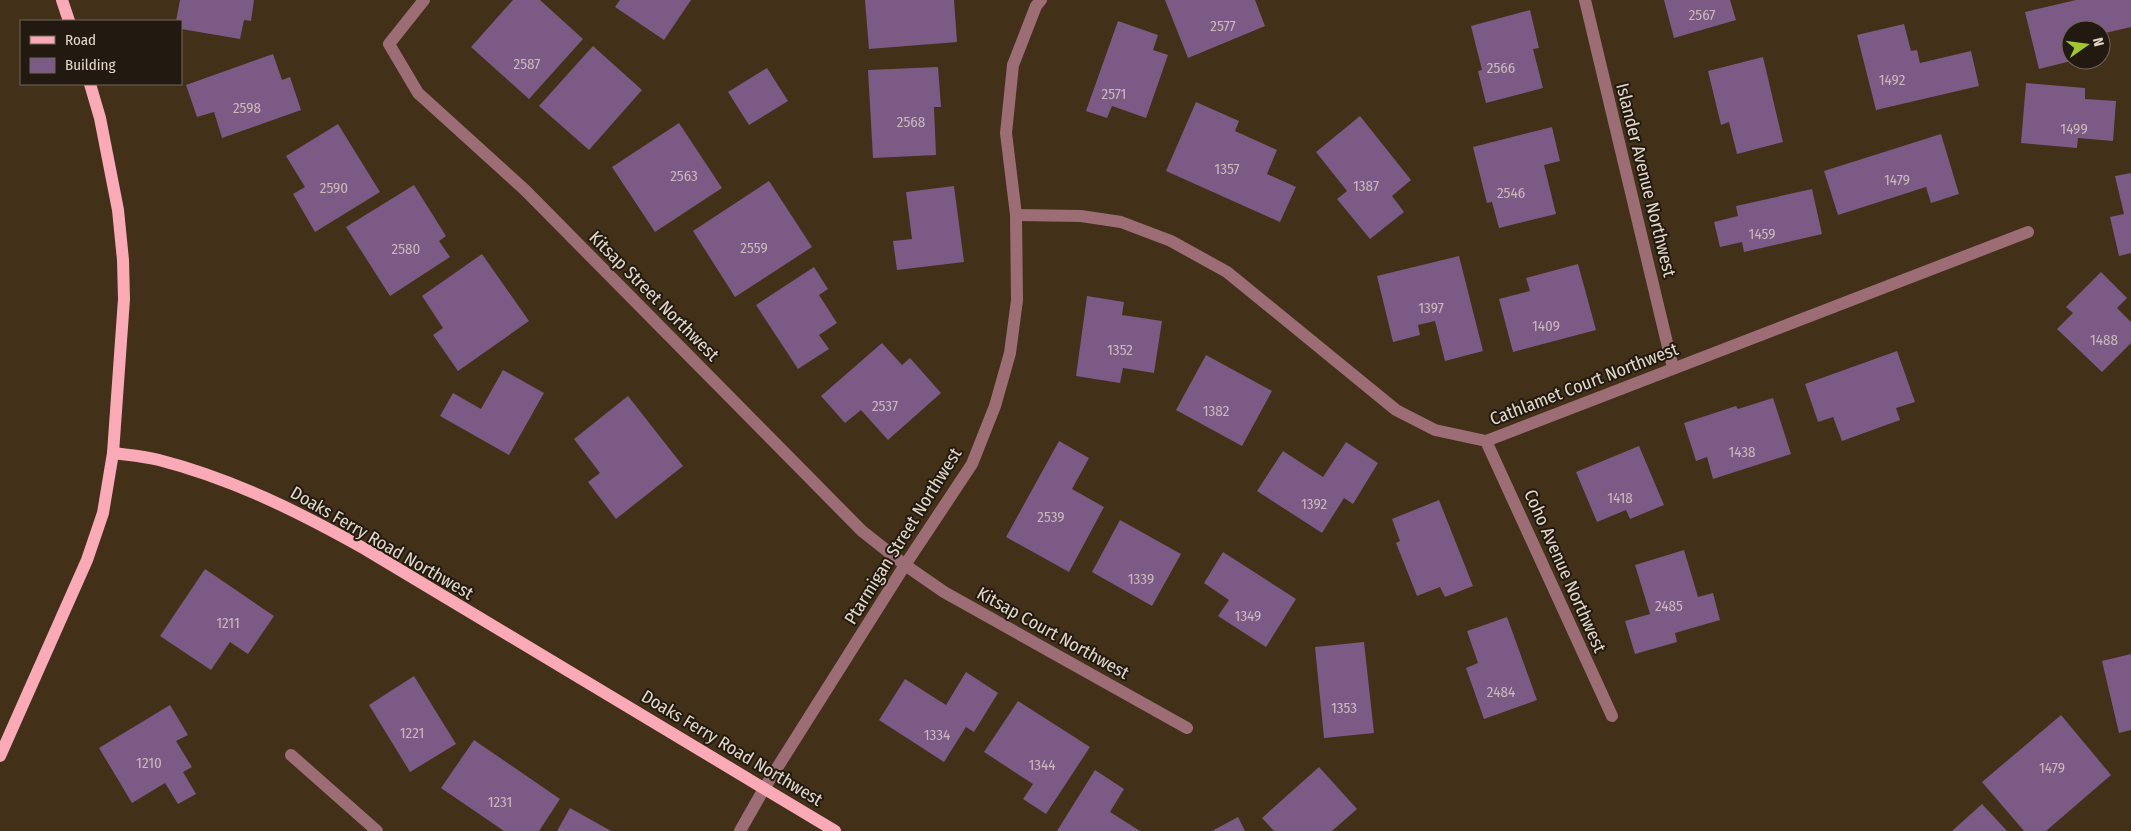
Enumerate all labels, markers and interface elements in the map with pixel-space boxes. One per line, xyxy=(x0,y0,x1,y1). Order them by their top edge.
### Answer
house number: 2567 xyxy=(1689,6,1715,24)
house number: 2577 xyxy=(1210,17,1236,35)
legend xyxy=(20,20,182,85)
north arrow xyxy=(2061,20,2111,70)
text: Road xyxy=(65,31,96,49)
text: N xyxy=(2089,36,2107,48)
house number: 2587 xyxy=(514,55,540,73)
text: Building xyxy=(65,56,116,74)
house number: 2566 xyxy=(1487,59,1515,77)
house number: 1492 xyxy=(1879,71,1906,89)
street label: Islander Avenue Northwest xyxy=(1611,81,1681,279)
house number: 2571 xyxy=(1102,85,1126,103)
house number: 2598 xyxy=(233,99,261,117)
house number: 2568 xyxy=(897,113,925,131)
house number: 1499 xyxy=(2060,120,2088,138)
house number: 1357 xyxy=(1214,160,1240,178)
house number: 2563 xyxy=(670,167,698,185)
house number: 1479 xyxy=(1884,171,1910,189)
house number: 1387 xyxy=(1353,177,1379,195)
house number: 2590 xyxy=(320,179,348,197)
house number: 2546 xyxy=(1497,184,1525,202)
house number: 1459 xyxy=(1749,225,1775,243)
street label: Kitsap Street Northwest xyxy=(584,226,724,366)
house number: 2559 xyxy=(740,239,768,257)
house number: 2580 xyxy=(392,240,420,258)
house number: 1397 xyxy=(1418,299,1444,317)
house number: 1409 xyxy=(1532,317,1560,335)
house number: 1488 xyxy=(2090,331,2118,349)
street label: Cathlamet Court Northwest xyxy=(1487,338,1681,430)
house number: 1352 xyxy=(1107,341,1133,359)
house number: 2537 xyxy=(872,397,898,415)
house number: 1382 xyxy=(1203,402,1230,420)
house number: 1438 xyxy=(1728,443,1756,461)
street label: Ptarmigan Street Northwest xyxy=(840,444,966,628)
street label: Doaks Ferry Road Northwest xyxy=(287,482,477,604)
street label: Coho Avenue Northwest xyxy=(1519,486,1611,656)
house number: 1418 xyxy=(1607,489,1633,507)
house number: 1392 xyxy=(1301,495,1327,513)
house number: 2539 xyxy=(1037,508,1065,526)
house number: 1339 xyxy=(1128,570,1154,588)
street label: Kitsap Court Northwest xyxy=(973,582,1133,684)
house number: 2485 xyxy=(1655,597,1683,615)
house number: 1349 xyxy=(1235,607,1261,625)
house number: 1211 xyxy=(216,614,240,632)
house number: 2484 xyxy=(1487,683,1515,701)
street label: Doaks Ferry Road Northwest xyxy=(637,685,827,811)
house number: 1353 xyxy=(1331,699,1357,717)
house number: 1221 xyxy=(400,724,424,742)
house number: 1334 xyxy=(924,726,950,744)
house number: 1210 xyxy=(136,754,162,772)
house number: 1344 xyxy=(1028,756,1056,774)
house number: 1479 xyxy=(2039,759,2065,777)
house number: 1231 xyxy=(488,793,512,811)

